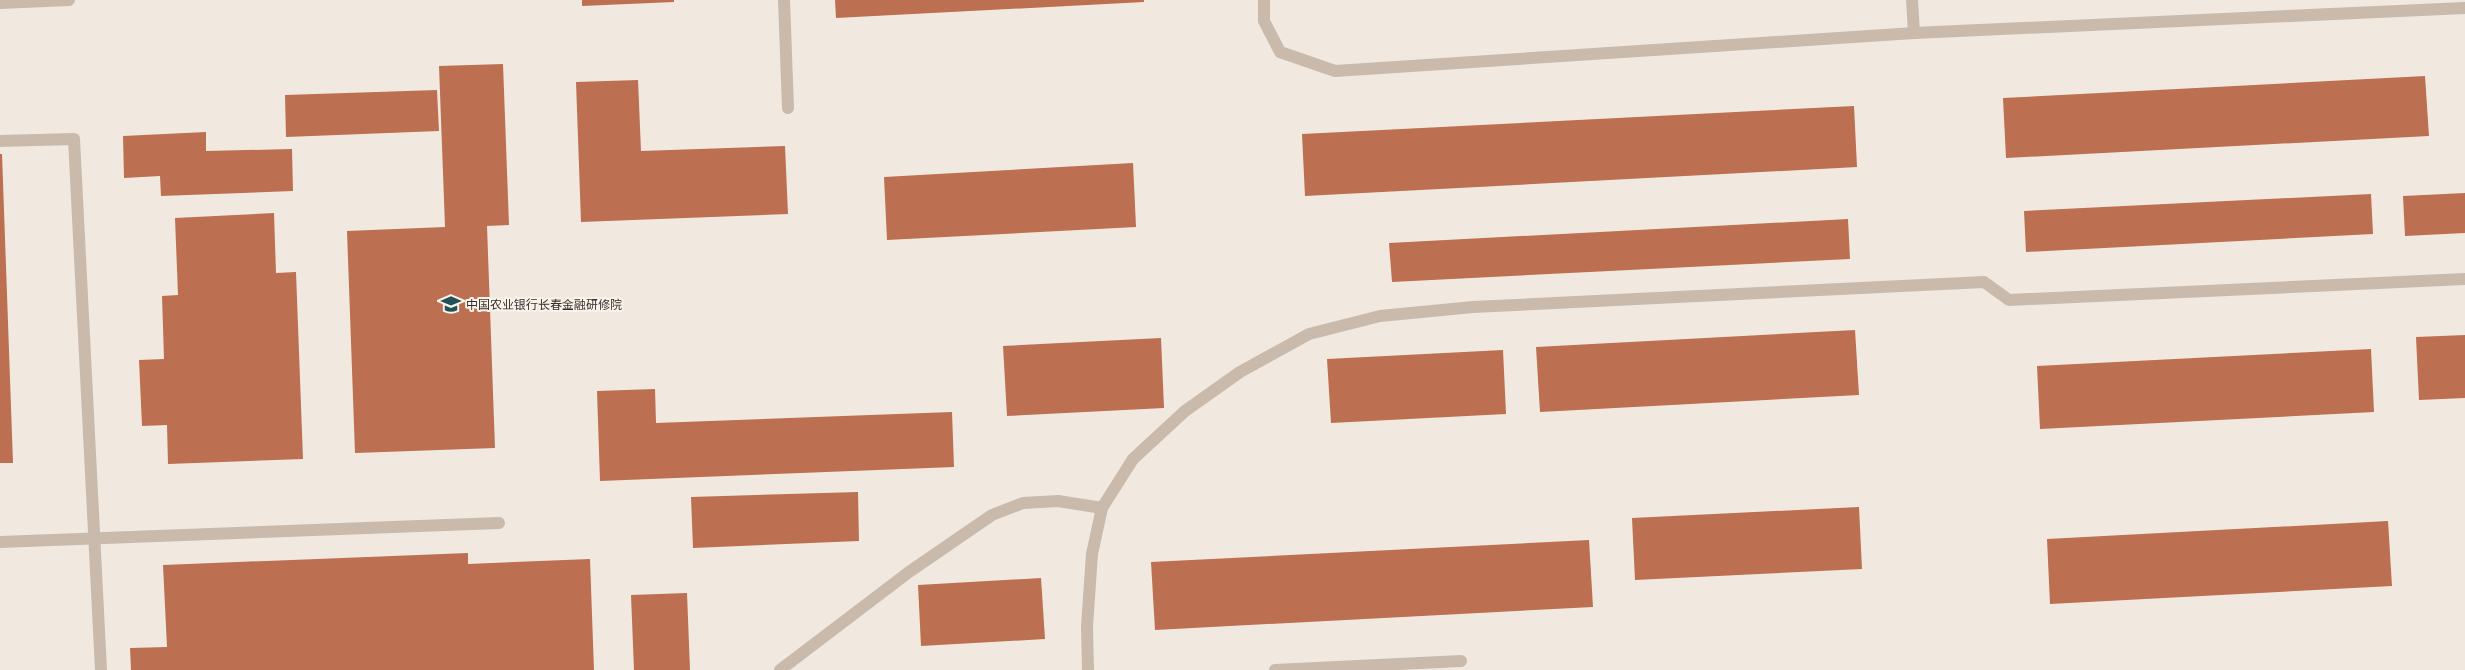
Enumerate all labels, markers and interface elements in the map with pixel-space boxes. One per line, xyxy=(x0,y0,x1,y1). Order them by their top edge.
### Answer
school or university icon: 中国农业银行长春金融研修院 xyxy=(440,293,462,315)
place label: 中国农业银行长春金融研修院 xyxy=(466,296,622,313)

